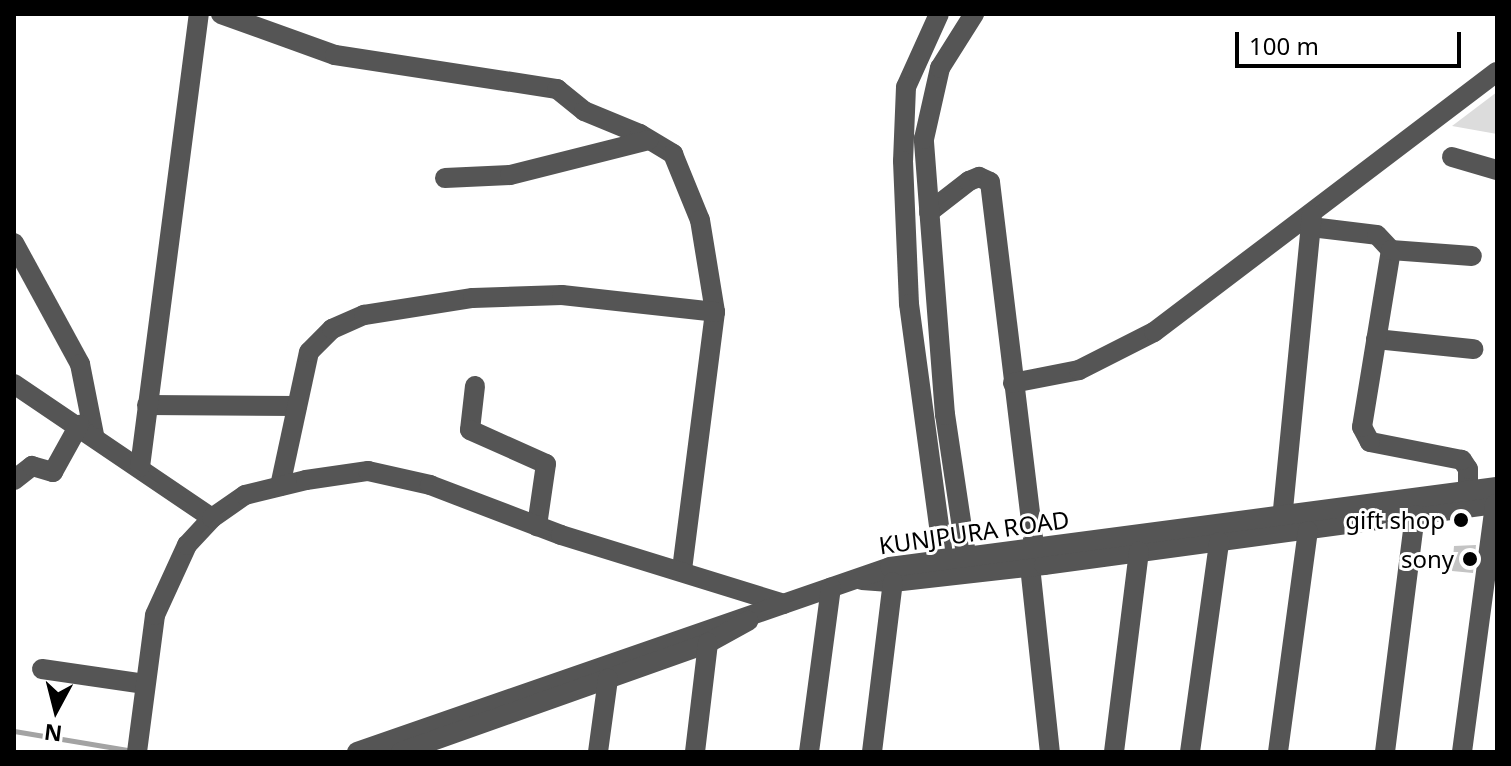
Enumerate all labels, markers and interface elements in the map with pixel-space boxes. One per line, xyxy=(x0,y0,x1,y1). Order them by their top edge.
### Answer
scale bar xyxy=(1239,16,1465,66)
text: 100 m xyxy=(1249,29,1319,62)
street label: KUNJPURA ROAD xyxy=(877,504,1071,560)
place label: gift shop xyxy=(1345,506,1445,534)
marker: gift shop xyxy=(1452,511,1470,529)
place label: sony xyxy=(1401,545,1454,573)
marker: sony xyxy=(1461,550,1479,568)
north arrow xyxy=(16,670,96,750)
text: N xyxy=(42,718,64,750)

